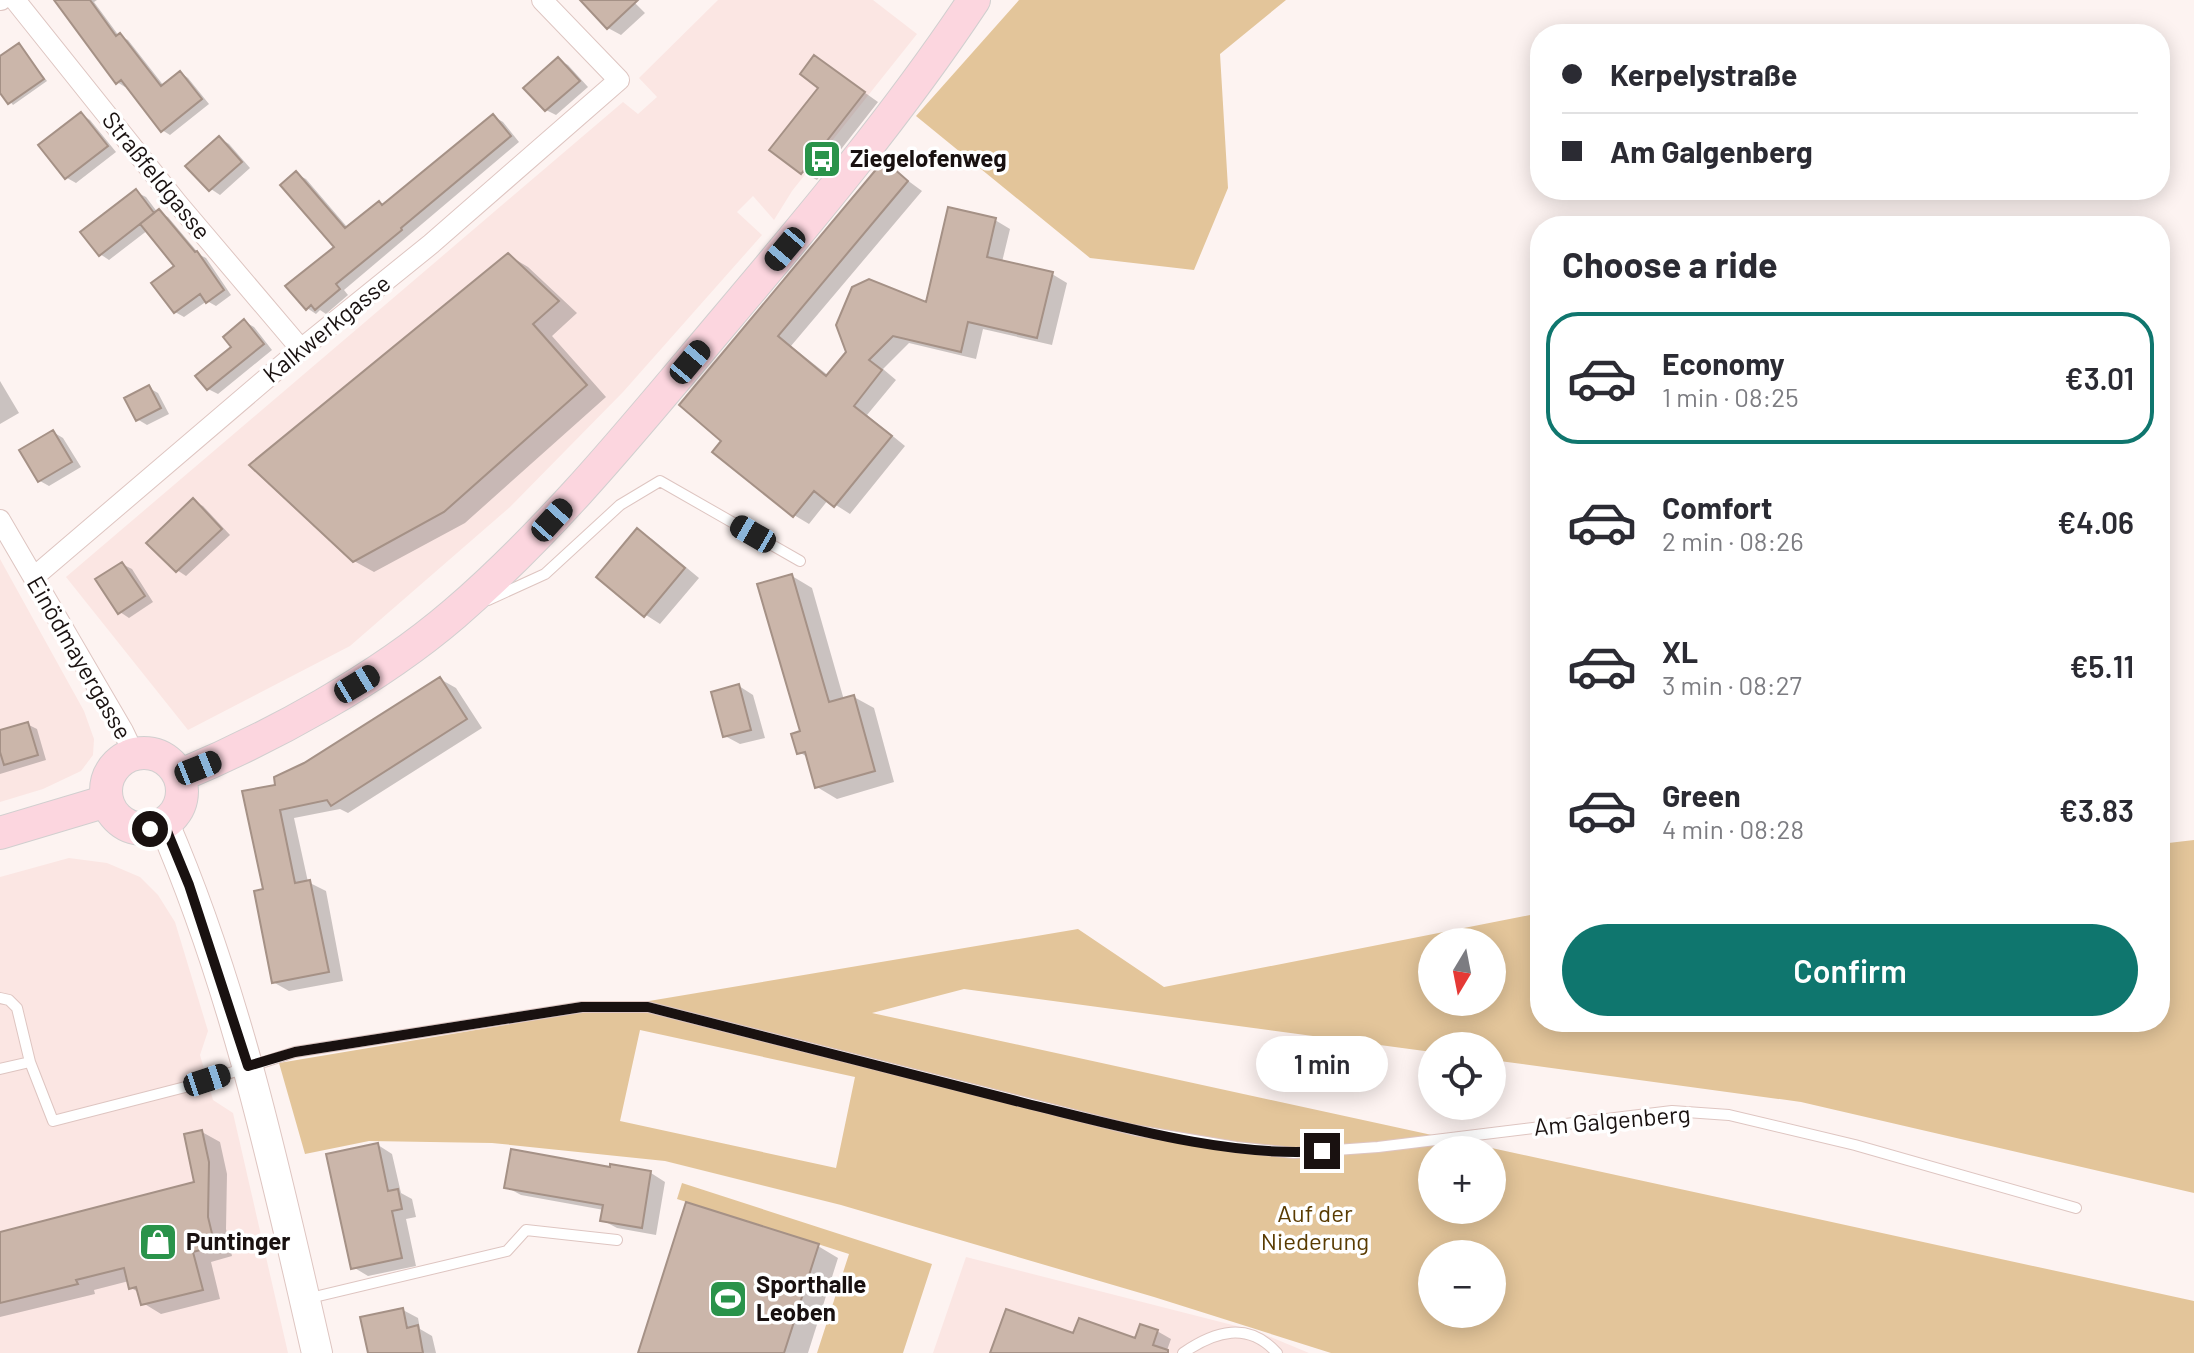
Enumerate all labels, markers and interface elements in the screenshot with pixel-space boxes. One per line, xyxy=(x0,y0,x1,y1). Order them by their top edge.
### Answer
text: Kerpelystraße xyxy=(1610,56,1797,92)
street label: Straßfeldgasse xyxy=(97,105,218,245)
text: Am Galgenberg xyxy=(1610,133,1813,169)
bus stop icon: Ziegelofenweg xyxy=(801,138,843,180)
place label: Ziegelofenweg xyxy=(850,143,1007,172)
car xyxy=(760,223,810,275)
text: Choose a ride xyxy=(1562,242,1778,285)
street label: Kalkwerkgasse xyxy=(257,268,396,388)
car xyxy=(665,336,715,388)
icon: car xyxy=(1566,342,1638,414)
text: Economy xyxy=(1662,345,1785,381)
text: €3.01 xyxy=(2065,360,2134,396)
text: 1 min · 08:25 xyxy=(1662,381,1799,412)
icon: car xyxy=(1566,486,1638,558)
text: Comfort xyxy=(1662,489,1772,525)
car xyxy=(527,494,577,546)
text: €4.06 xyxy=(2057,504,2134,540)
car xyxy=(726,512,780,556)
text: 2 min · 08:26 xyxy=(1662,525,1804,556)
street label: Einödmayergasse xyxy=(22,570,139,744)
icon: car xyxy=(1566,630,1638,702)
text: XL xyxy=(1662,633,1698,669)
text: €5.11 xyxy=(2070,648,2134,684)
car xyxy=(330,661,384,707)
text: 3 min · 08:27 xyxy=(1662,669,1802,700)
car xyxy=(171,748,225,788)
icon: car xyxy=(1566,774,1638,846)
text: Green xyxy=(1662,777,1741,813)
text: €3.83 xyxy=(2059,792,2134,828)
route start xyxy=(132,811,168,847)
text: 4 min · 08:28 xyxy=(1662,813,1804,844)
button: Confirm xyxy=(1562,924,2138,1016)
north arrow xyxy=(1418,928,1506,1016)
map controls xyxy=(1418,928,1506,1328)
button: locate xyxy=(1418,1032,1506,1120)
callout: 1 min xyxy=(1256,1035,1388,1091)
text: 1 min xyxy=(1294,1048,1350,1079)
car xyxy=(180,1061,234,1099)
street label: Am Galgenberg xyxy=(1532,1098,1691,1141)
route end xyxy=(1304,1133,1340,1169)
button: + xyxy=(1418,1136,1506,1224)
park label: Auf der Niederung xyxy=(1261,1198,1369,1255)
shop icon: Puntinger xyxy=(137,1221,179,1263)
place label: Puntinger xyxy=(186,1226,291,1255)
button: − xyxy=(1418,1240,1506,1328)
place label: Sporthalle Leoben xyxy=(756,1269,866,1326)
sports icon: Sporthalle Leoben xyxy=(707,1278,749,1320)

